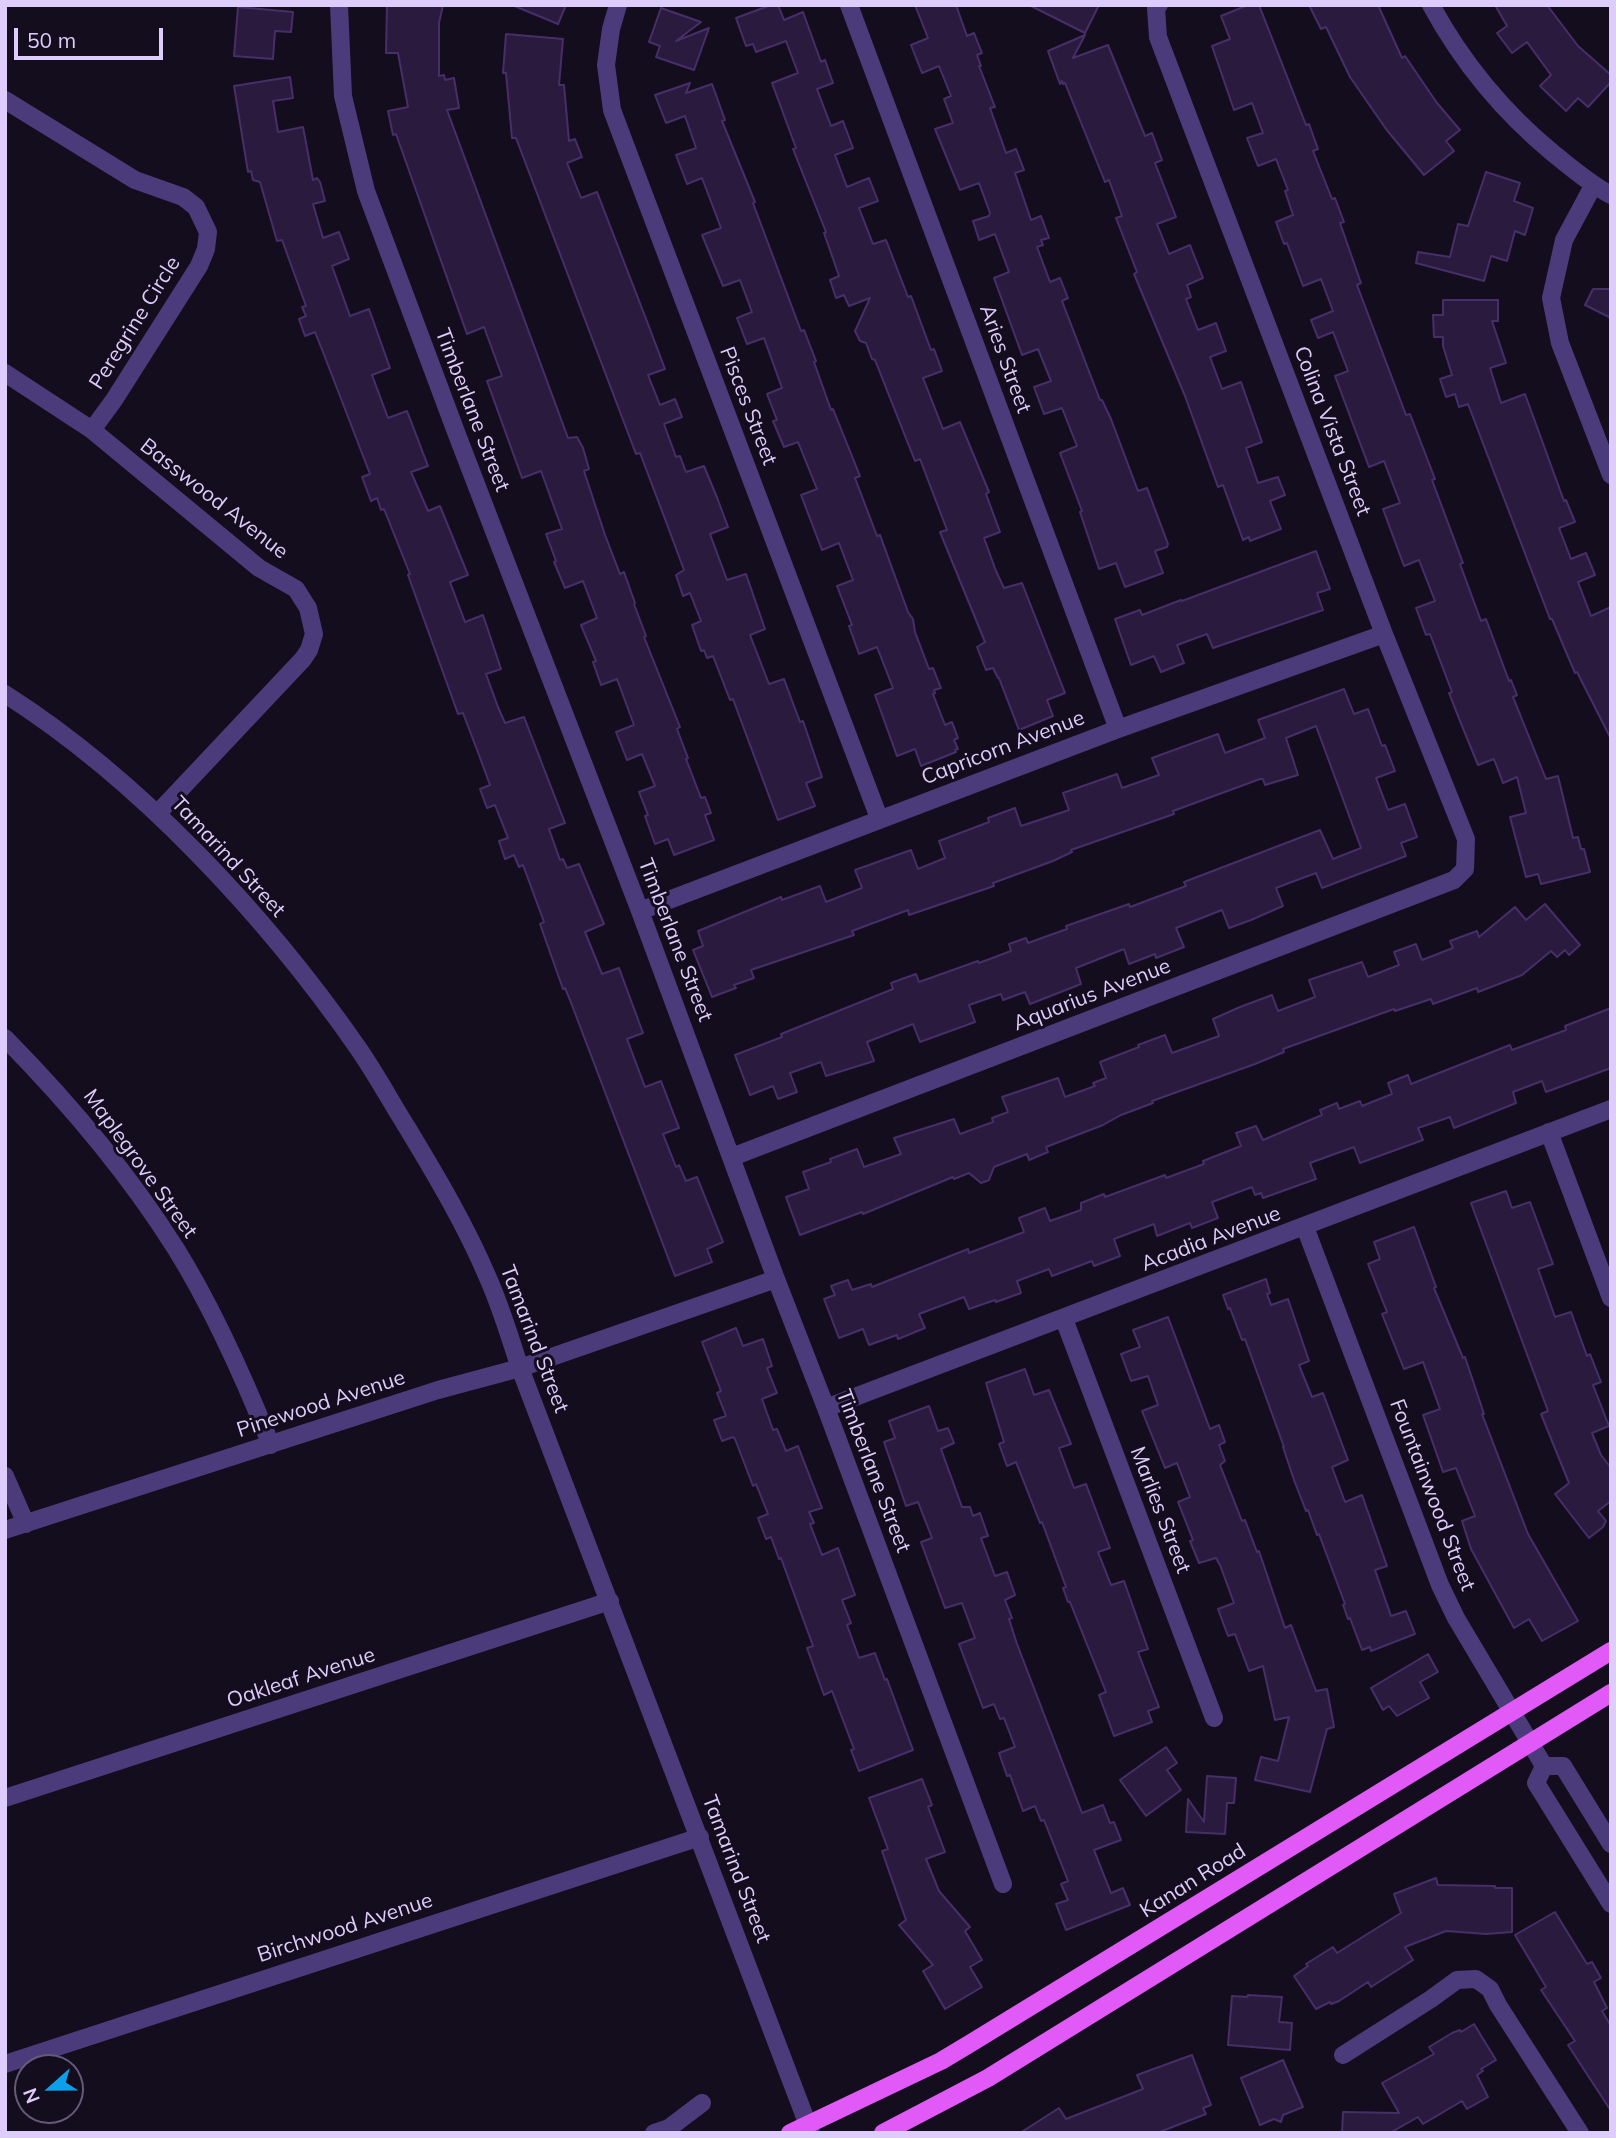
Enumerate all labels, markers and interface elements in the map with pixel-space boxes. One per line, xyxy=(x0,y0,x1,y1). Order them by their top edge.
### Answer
scale bar xyxy=(18,14,166,58)
text: 50 m xyxy=(27,27,76,53)
street label: Peregrine Circle xyxy=(84,252,186,394)
street label: Aries Street xyxy=(974,301,1036,417)
street label: Timberlane Street xyxy=(429,325,515,495)
street label: Pisces Street xyxy=(714,343,782,469)
street label: Colina Vista Street xyxy=(1288,343,1376,519)
street label: Basswood Avenue xyxy=(135,433,293,565)
street label: Capricorn Avenue xyxy=(918,705,1088,791)
street label: Tamarind Street xyxy=(166,791,290,923)
street label: Timberlane Street xyxy=(632,855,718,1025)
street label: Aquarius Avenue xyxy=(1010,953,1174,1037)
street label: Maplegrove Street xyxy=(78,1085,202,1243)
street label: Acadia Avenue xyxy=(1138,1201,1284,1277)
street label: Tamarind Street xyxy=(494,1262,574,1416)
street label: Pinewood Avenue xyxy=(234,1365,408,1443)
street label: Timberlane Street xyxy=(830,1386,916,1556)
street label: Fountainwood Street xyxy=(1384,1396,1480,1594)
street label: Marlies Street xyxy=(1124,1443,1196,1577)
street label: Oakleaf Avenue xyxy=(224,1642,378,1714)
street label: Tamarind Street xyxy=(696,1792,776,1946)
street label: Kanan Road xyxy=(1135,1838,1251,1924)
street label: Birchwood Avenue xyxy=(254,1888,436,1968)
north arrow xyxy=(14,2054,84,2124)
text: N xyxy=(17,2085,45,2107)

